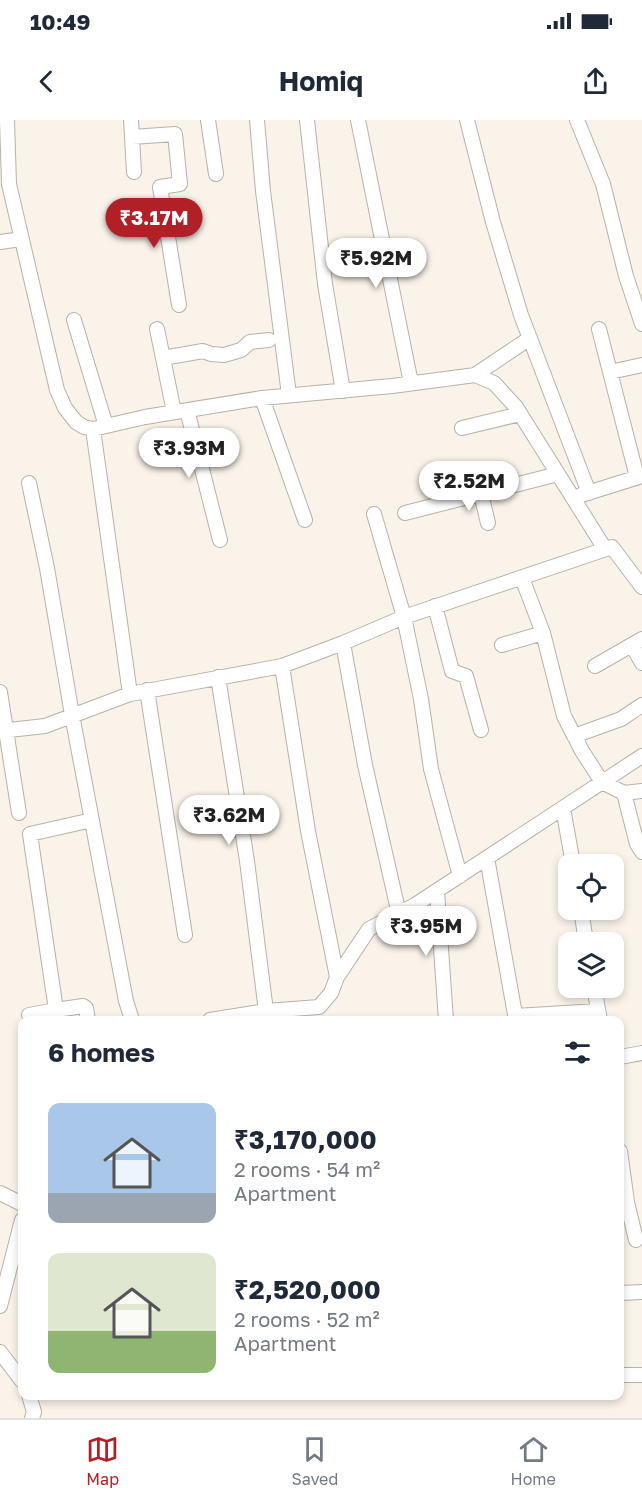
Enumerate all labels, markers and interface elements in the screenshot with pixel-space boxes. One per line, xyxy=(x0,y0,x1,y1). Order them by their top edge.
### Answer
text: 10:49 xyxy=(30,8,90,35)
icon: back xyxy=(30,65,63,98)
text: Homiq xyxy=(279,65,363,97)
icon: share xyxy=(579,65,612,98)
pin: ₹3.17M xyxy=(105,198,203,249)
text: ₹3.17M xyxy=(119,205,189,229)
pin: ₹5.92M xyxy=(327,238,425,289)
text: ₹5.92M xyxy=(340,245,412,269)
pin: ₹3.93M xyxy=(140,428,238,479)
text: ₹3.93M xyxy=(153,435,225,459)
pin: ₹2.52M xyxy=(420,461,518,512)
text: ₹2.52M xyxy=(433,468,505,492)
pin: ₹3.62M xyxy=(180,795,278,846)
text: ₹3.62M xyxy=(193,802,265,826)
map controls xyxy=(558,854,624,998)
button: locate xyxy=(558,854,624,920)
pin: ₹3.95M xyxy=(377,906,475,957)
text: ₹3.95M xyxy=(390,913,462,937)
button: layers xyxy=(558,932,624,998)
icon: filters xyxy=(561,1036,594,1069)
text: 6 homes xyxy=(48,1037,155,1068)
text: ₹3,170,000 xyxy=(234,1124,377,1155)
icon: home xyxy=(96,1127,168,1199)
text: 2 rooms · 54 m² xyxy=(234,1157,380,1181)
text: Apartment xyxy=(234,1181,337,1205)
text: ₹2,520,000 xyxy=(234,1274,381,1305)
icon: home xyxy=(96,1277,168,1349)
text: 2 rooms · 52 m² xyxy=(234,1307,380,1331)
text: Apartment xyxy=(234,1331,337,1355)
tab: Map xyxy=(86,1433,119,1489)
tab: Saved xyxy=(292,1433,338,1489)
tab: Home xyxy=(511,1433,556,1489)

